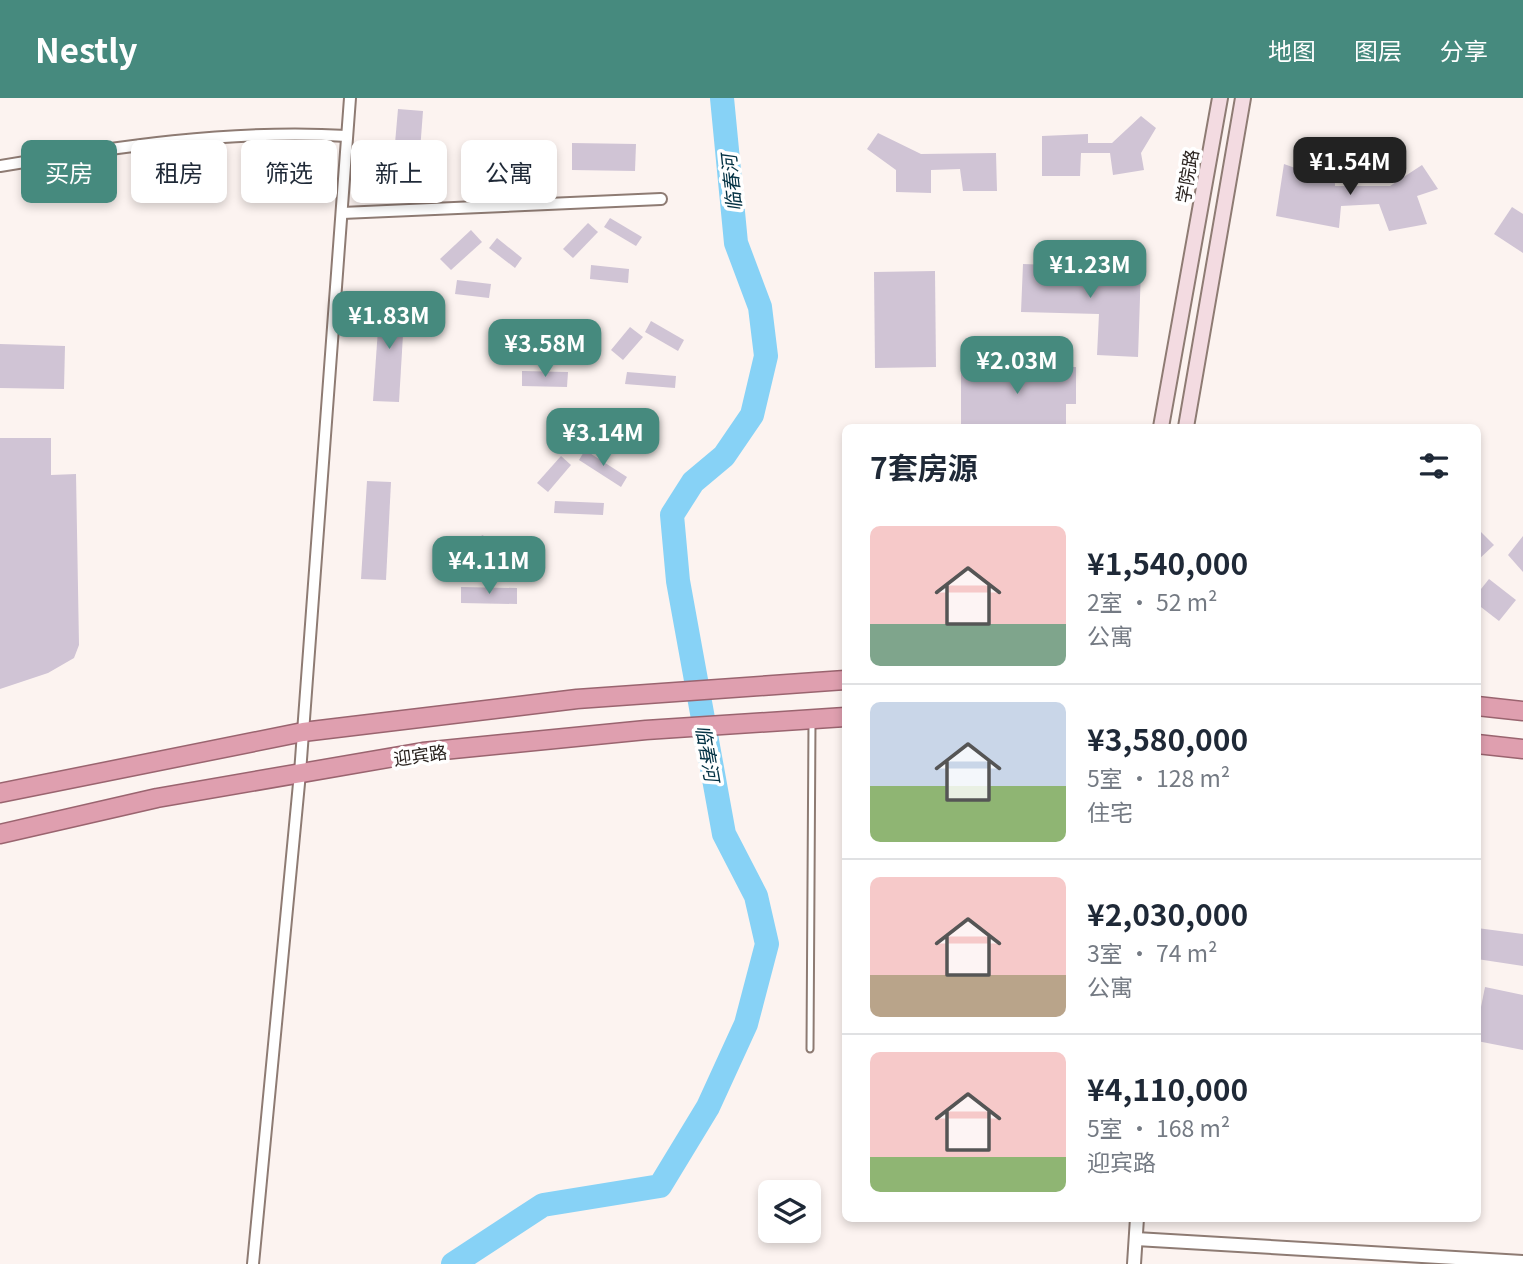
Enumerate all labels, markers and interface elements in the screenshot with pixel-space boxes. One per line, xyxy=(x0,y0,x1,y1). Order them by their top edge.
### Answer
text: Nestly xyxy=(35,25,138,73)
text: 地图 xyxy=(1268,32,1316,67)
text: 图层 xyxy=(1354,32,1402,67)
text: 分享 xyxy=(1440,32,1488,67)
pin: ¥1.54M xyxy=(1293,138,1407,197)
chip: 买房 xyxy=(21,140,117,203)
chip: 租房 xyxy=(131,140,227,203)
chip: 筛选 xyxy=(241,140,337,203)
chip: 新上 xyxy=(351,140,447,203)
chip: 公寓 xyxy=(461,140,557,203)
text: ¥1.54M xyxy=(1309,143,1391,177)
street label: 学院路 xyxy=(1169,147,1203,205)
water label: 临春河 xyxy=(713,149,746,213)
pin: ¥1.23M xyxy=(1033,240,1147,300)
text: ¥1.23M xyxy=(1049,246,1131,280)
pin: ¥1.83M xyxy=(332,292,446,351)
text: ¥1.83M xyxy=(348,297,430,331)
pin: ¥3.58M xyxy=(488,320,602,379)
text: ¥3.58M xyxy=(504,325,586,359)
pin: ¥2.03M xyxy=(960,336,1074,396)
text: ¥2.03M xyxy=(976,342,1058,376)
pin: ¥3.14M xyxy=(546,408,660,468)
text: ¥3.14M xyxy=(562,414,644,448)
text: 7套房源 xyxy=(870,444,978,488)
icon: filters xyxy=(1415,447,1453,485)
pin: ¥4.11M xyxy=(432,536,546,596)
text: ¥1,540,000 xyxy=(1087,540,1248,584)
text: ¥4.11M xyxy=(448,542,530,576)
icon: home xyxy=(926,554,1010,638)
text: 2室 · 52 m² xyxy=(1087,584,1218,618)
text: 公寓 xyxy=(1087,618,1133,652)
text: ¥3,580,000 xyxy=(1087,716,1248,760)
water label: 临春河 xyxy=(691,723,728,787)
icon: home xyxy=(926,730,1010,814)
street label: 迎宾路 xyxy=(391,737,449,771)
text: 5室 · 128 m² xyxy=(1087,760,1230,794)
text: 住宅 xyxy=(1087,794,1133,828)
text: ¥2,030,000 xyxy=(1087,891,1248,935)
icon: home xyxy=(926,905,1010,989)
text: 3室 · 74 m² xyxy=(1087,935,1218,969)
text: 公寓 xyxy=(1087,969,1133,1003)
text: ¥4,110,000 xyxy=(1087,1066,1248,1110)
icon: home xyxy=(926,1080,1010,1164)
text: 5室 · 168 m² xyxy=(1087,1110,1230,1144)
text: 迎宾路 xyxy=(1087,1144,1156,1178)
map controls xyxy=(758,1180,821,1243)
button: layers xyxy=(758,1180,821,1243)

